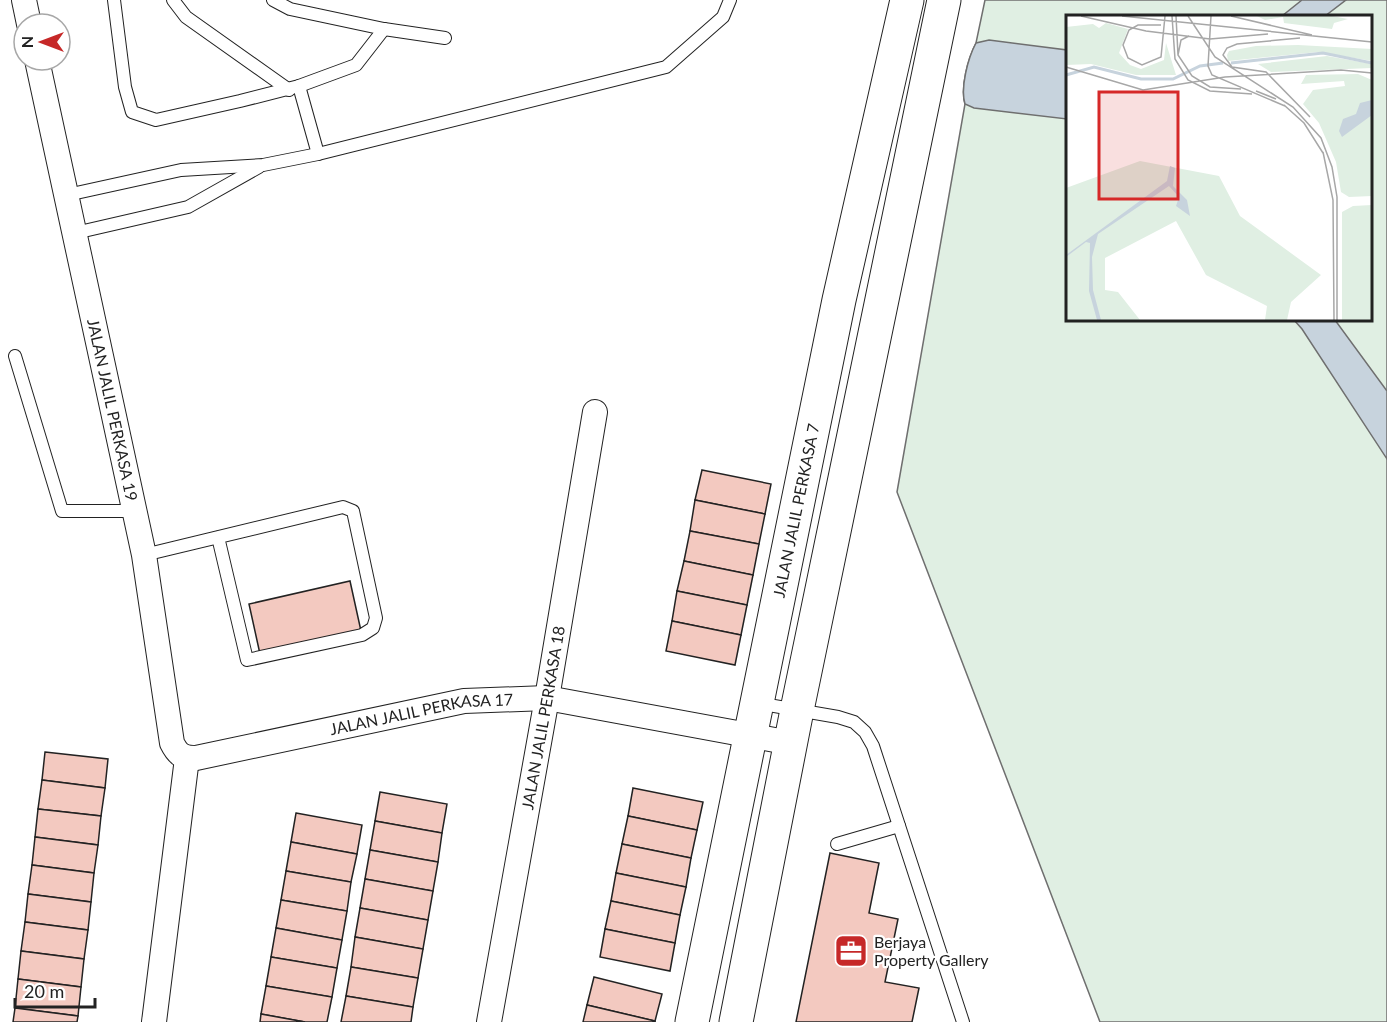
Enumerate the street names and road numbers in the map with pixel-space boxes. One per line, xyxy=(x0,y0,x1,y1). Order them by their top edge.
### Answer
street label: JALAN JALIL PERKASA 19 xyxy=(84,317,142,503)
street label: JALAN JALIL PERKASA 7 xyxy=(769,422,823,599)
street label: JALAN JALIL PERKASA 18 xyxy=(517,624,568,811)
street label: JALAN JALIL PERKASA 17 xyxy=(328,689,513,738)

